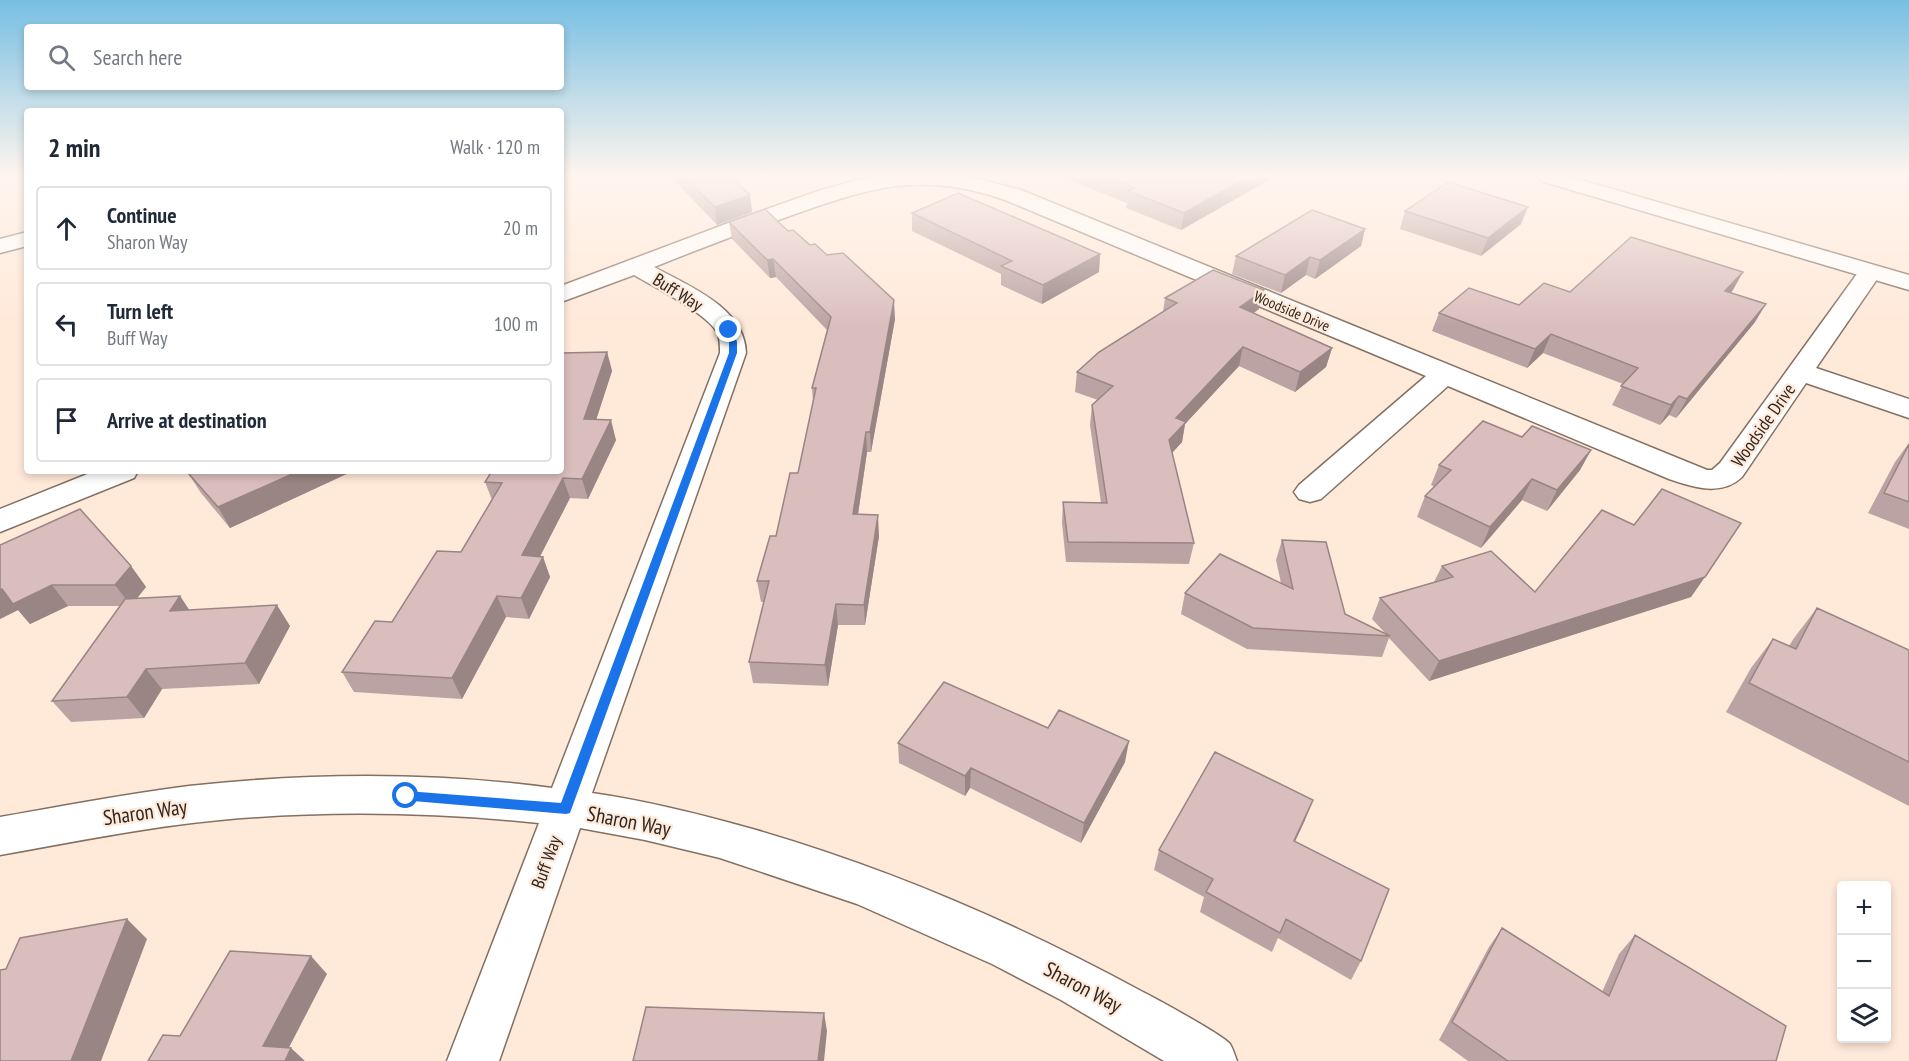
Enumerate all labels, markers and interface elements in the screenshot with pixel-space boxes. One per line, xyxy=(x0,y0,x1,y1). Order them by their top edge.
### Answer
search box xyxy=(24,24,564,90)
icon: search xyxy=(45,41,78,74)
text: Search here xyxy=(93,43,182,71)
text: 2 min xyxy=(48,131,101,164)
text: Walk · 120 m xyxy=(450,134,540,160)
text: Continue xyxy=(107,201,177,229)
icon: ahead xyxy=(50,212,83,245)
text: 20 m xyxy=(503,215,538,241)
text: Sharon Way xyxy=(107,229,187,255)
street label: Buff Way xyxy=(649,268,707,316)
street label: Woodside Drive xyxy=(1251,287,1333,335)
text: Turn left xyxy=(107,297,173,325)
icon: left xyxy=(50,308,83,341)
text: 100 m xyxy=(494,311,538,337)
route end xyxy=(715,316,741,342)
text: Buff Way xyxy=(107,325,168,351)
street label: Woodside Drive xyxy=(1726,379,1800,471)
icon: arrive xyxy=(50,404,83,437)
text: Arrive at destination xyxy=(107,406,267,434)
route start xyxy=(392,782,418,808)
street label: Sharon Way xyxy=(101,793,189,831)
street label: Sharon Way xyxy=(585,800,673,842)
street label: Buff Way xyxy=(526,832,566,892)
map controls xyxy=(1837,881,1891,1043)
button: + xyxy=(1837,881,1891,935)
button: − xyxy=(1837,935,1891,989)
street label: Sharon Way xyxy=(1039,955,1127,1019)
button: layers xyxy=(1837,989,1891,1043)

